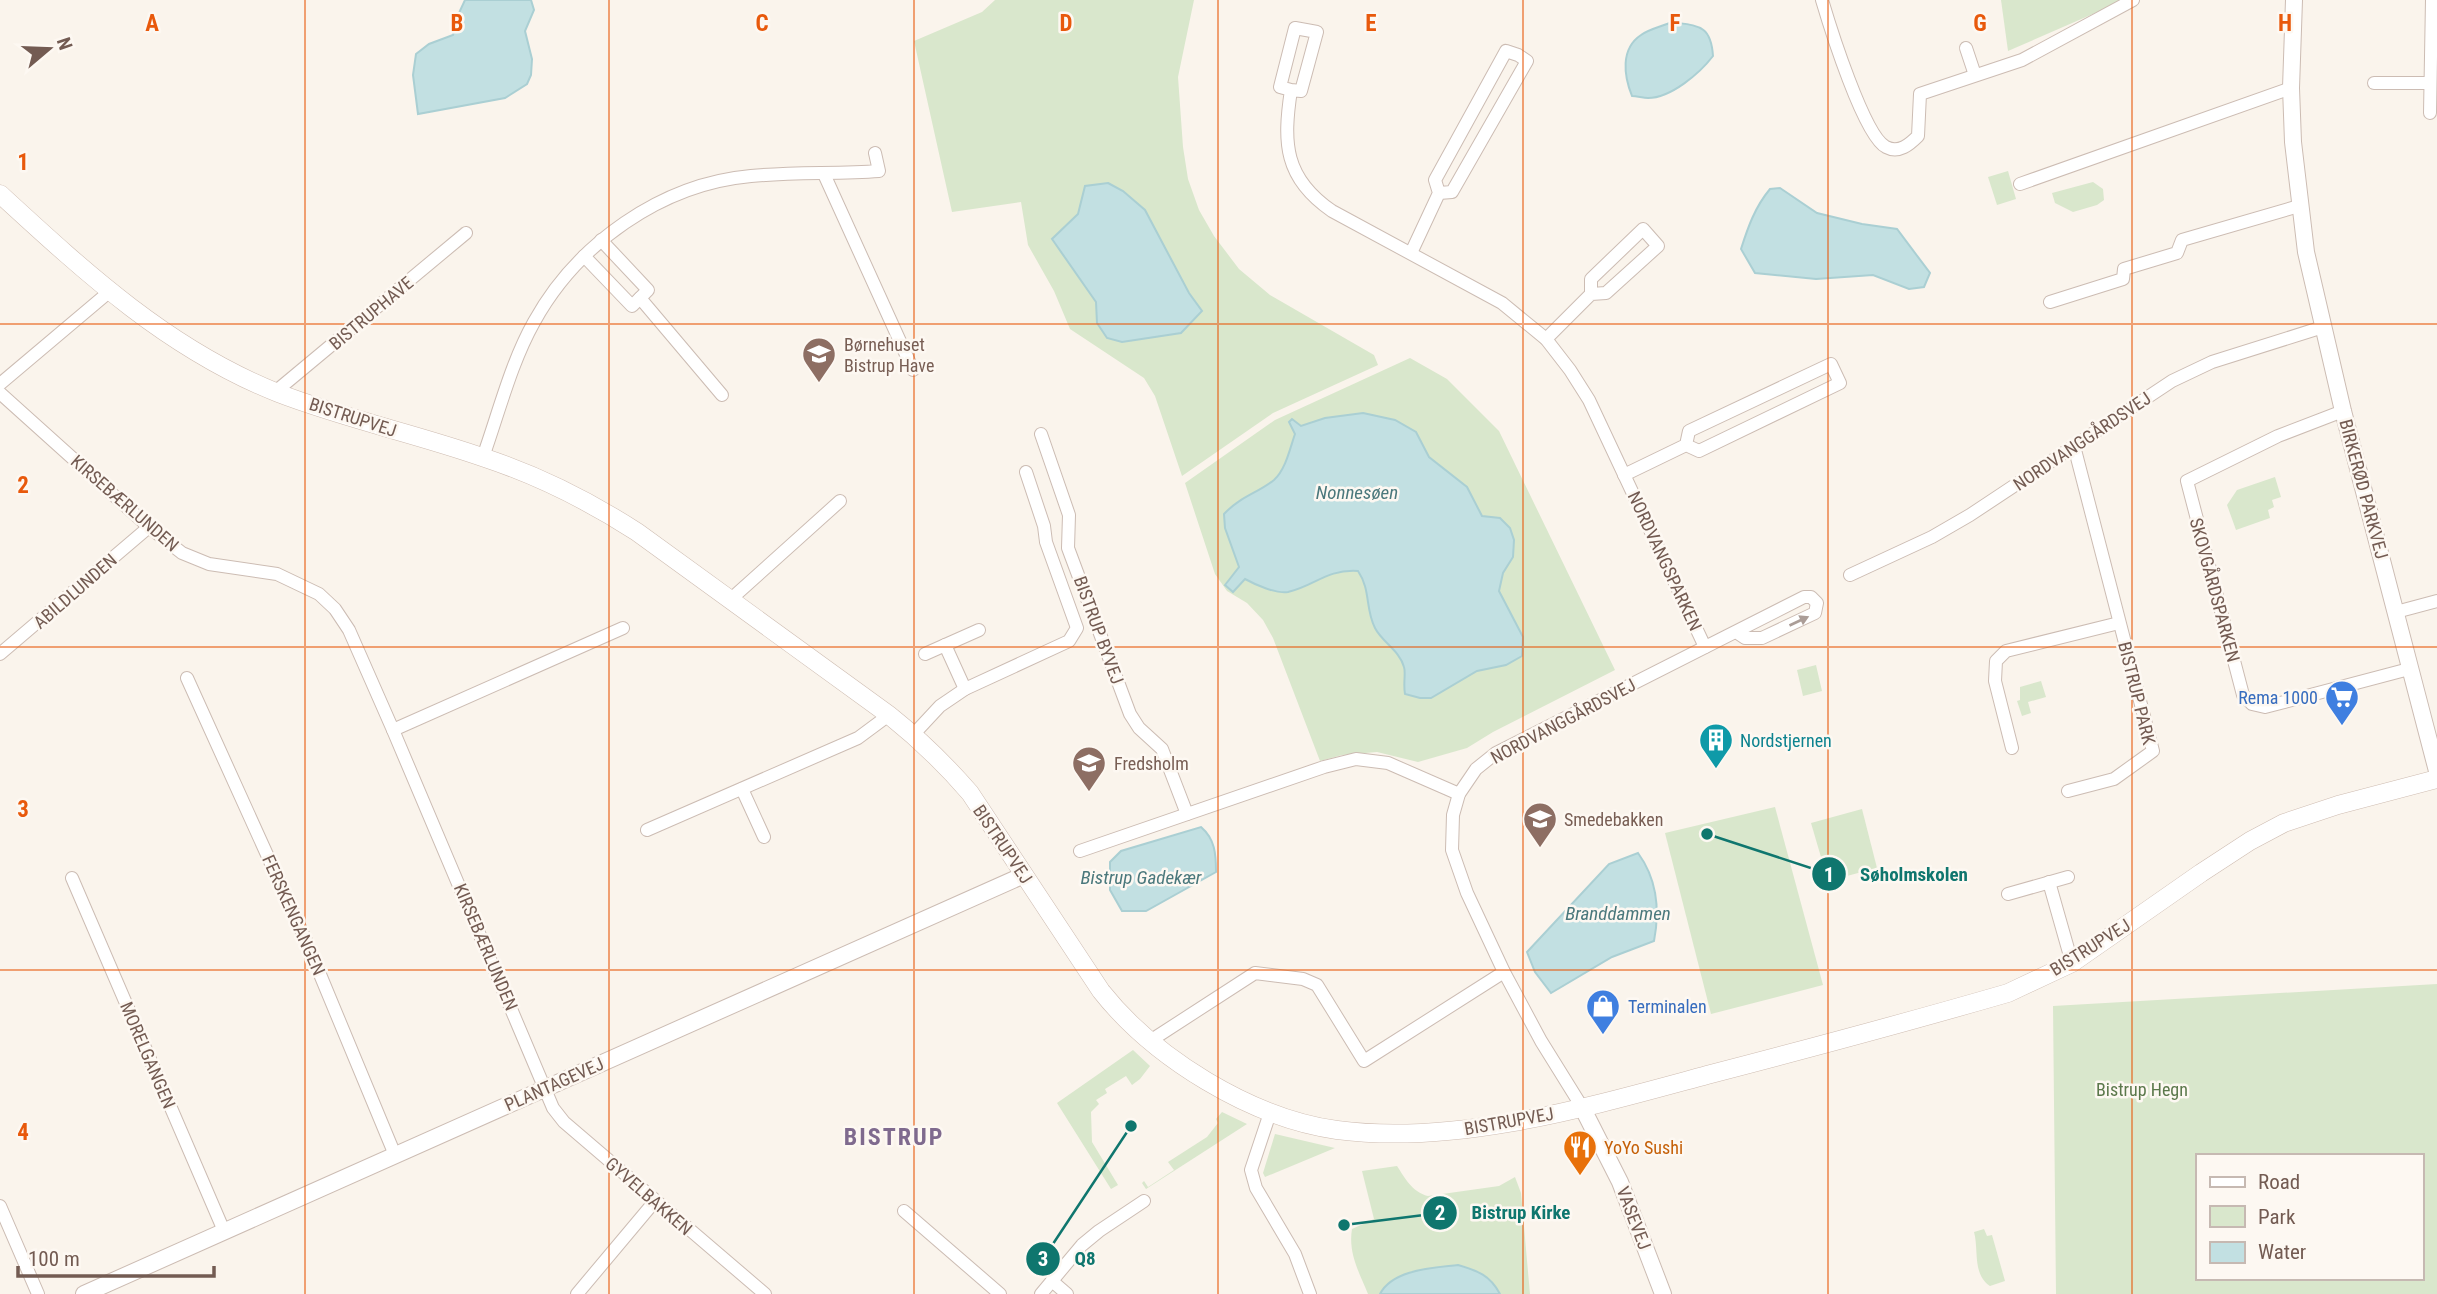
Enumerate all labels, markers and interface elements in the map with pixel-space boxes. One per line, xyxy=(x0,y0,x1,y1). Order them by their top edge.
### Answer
text: A xyxy=(145,10,159,37)
text: B xyxy=(451,10,463,37)
text: C xyxy=(755,10,769,37)
text: D xyxy=(1060,10,1073,37)
text: E xyxy=(1365,10,1377,37)
text: F xyxy=(1670,10,1681,37)
text: G xyxy=(1973,10,1987,37)
text: H xyxy=(2278,10,2292,37)
north arrow xyxy=(14,14,84,84)
text: N xyxy=(52,34,77,53)
text: 1 xyxy=(17,149,29,176)
street label: BISTRUPHAVE xyxy=(325,272,417,354)
place label: Børnehuset Bistrup Have xyxy=(844,334,934,376)
school or university icon: Børnehuset Bistrup Have xyxy=(800,335,838,384)
street label: NORDVANGGÅRDSVEJ xyxy=(2009,386,2155,495)
street label: BISTRUPVEJ xyxy=(307,393,399,441)
street label: BIRKERØD PARKVEJ xyxy=(2335,417,2393,561)
street label: KIRSEBÆRLUNDEN xyxy=(67,450,183,556)
text: 2 xyxy=(17,472,29,499)
water label: Nonnesøen xyxy=(1316,481,1398,504)
street label: NORDVANGSPARKEN xyxy=(1624,488,1706,634)
street label: SKOVGÅRDSPARKEN xyxy=(2186,515,2245,664)
street label: ABILDLUNDEN xyxy=(29,549,121,633)
street label: BISTRUP BYVEJ xyxy=(1070,573,1128,687)
one-way arrow xyxy=(1789,616,1809,627)
street label: BISTRUP PARK xyxy=(2114,639,2160,747)
street label: NORDVANGGÅRDSVEJ xyxy=(1486,673,1639,768)
supermarket icon: Rema 1000 xyxy=(2323,678,2361,727)
place label: Rema 1000 xyxy=(2238,687,2318,708)
building icon: Nordstjernen xyxy=(1697,721,1735,770)
place label: Nordstjernen xyxy=(1740,730,1832,751)
school or university icon: Fredsholm xyxy=(1070,744,1108,793)
place label: Fredsholm xyxy=(1114,753,1189,774)
text: 3 xyxy=(17,796,29,823)
school or university icon: Smedebakken xyxy=(1521,800,1559,849)
street label: BISTRUPVEJ xyxy=(969,801,1037,887)
place label: Smedebakken xyxy=(1564,809,1663,830)
street label: FERSKENGANGEN xyxy=(258,852,330,978)
callout: Søholmskolen xyxy=(1812,854,1982,894)
text: 1 xyxy=(1824,863,1834,887)
text: Søholmskolen xyxy=(1860,863,1968,886)
water label: Bistrup Gadekær xyxy=(1081,866,1202,889)
street label: KIRSEBÆRLUNDEN xyxy=(450,880,522,1014)
water label: Branddammen xyxy=(1565,902,1671,925)
street label: BISTRUPVEJ xyxy=(2046,914,2134,980)
shop icon: Terminalen xyxy=(1584,987,1622,1036)
place label: Terminalen xyxy=(1628,996,1707,1017)
street label: MORELGANGEN xyxy=(116,999,180,1111)
street label: PLANTAGEVEJ xyxy=(501,1053,607,1115)
park label: Bistrup Hegn xyxy=(2096,1079,2188,1100)
street label: BISTRUPVEJ xyxy=(1463,1103,1555,1139)
text: 4 xyxy=(17,1119,29,1146)
district label: BISTRUP xyxy=(844,1123,944,1151)
restaurant icon: YoYo Sushi xyxy=(1561,1128,1599,1177)
place label: YoYo Sushi xyxy=(1604,1137,1683,1158)
street label: GYVELBAKKEN xyxy=(601,1153,697,1239)
legend xyxy=(2196,1154,2423,1280)
text: Road xyxy=(2258,1170,2300,1194)
street label: VASEVEJ xyxy=(1612,1184,1656,1252)
callout: Bistrup Kirke xyxy=(1422,1193,1584,1233)
text: 2 xyxy=(1435,1201,1445,1225)
text: Bistrup Kirke xyxy=(1472,1201,1570,1224)
text: Park xyxy=(2258,1205,2296,1229)
scale bar xyxy=(18,1234,214,1278)
callout: Q8 xyxy=(1026,1239,1110,1279)
text: Water xyxy=(2258,1240,2306,1264)
text: 100 m xyxy=(28,1247,80,1271)
text: 3 xyxy=(1038,1247,1048,1271)
text: Q8 xyxy=(1074,1247,1096,1270)

